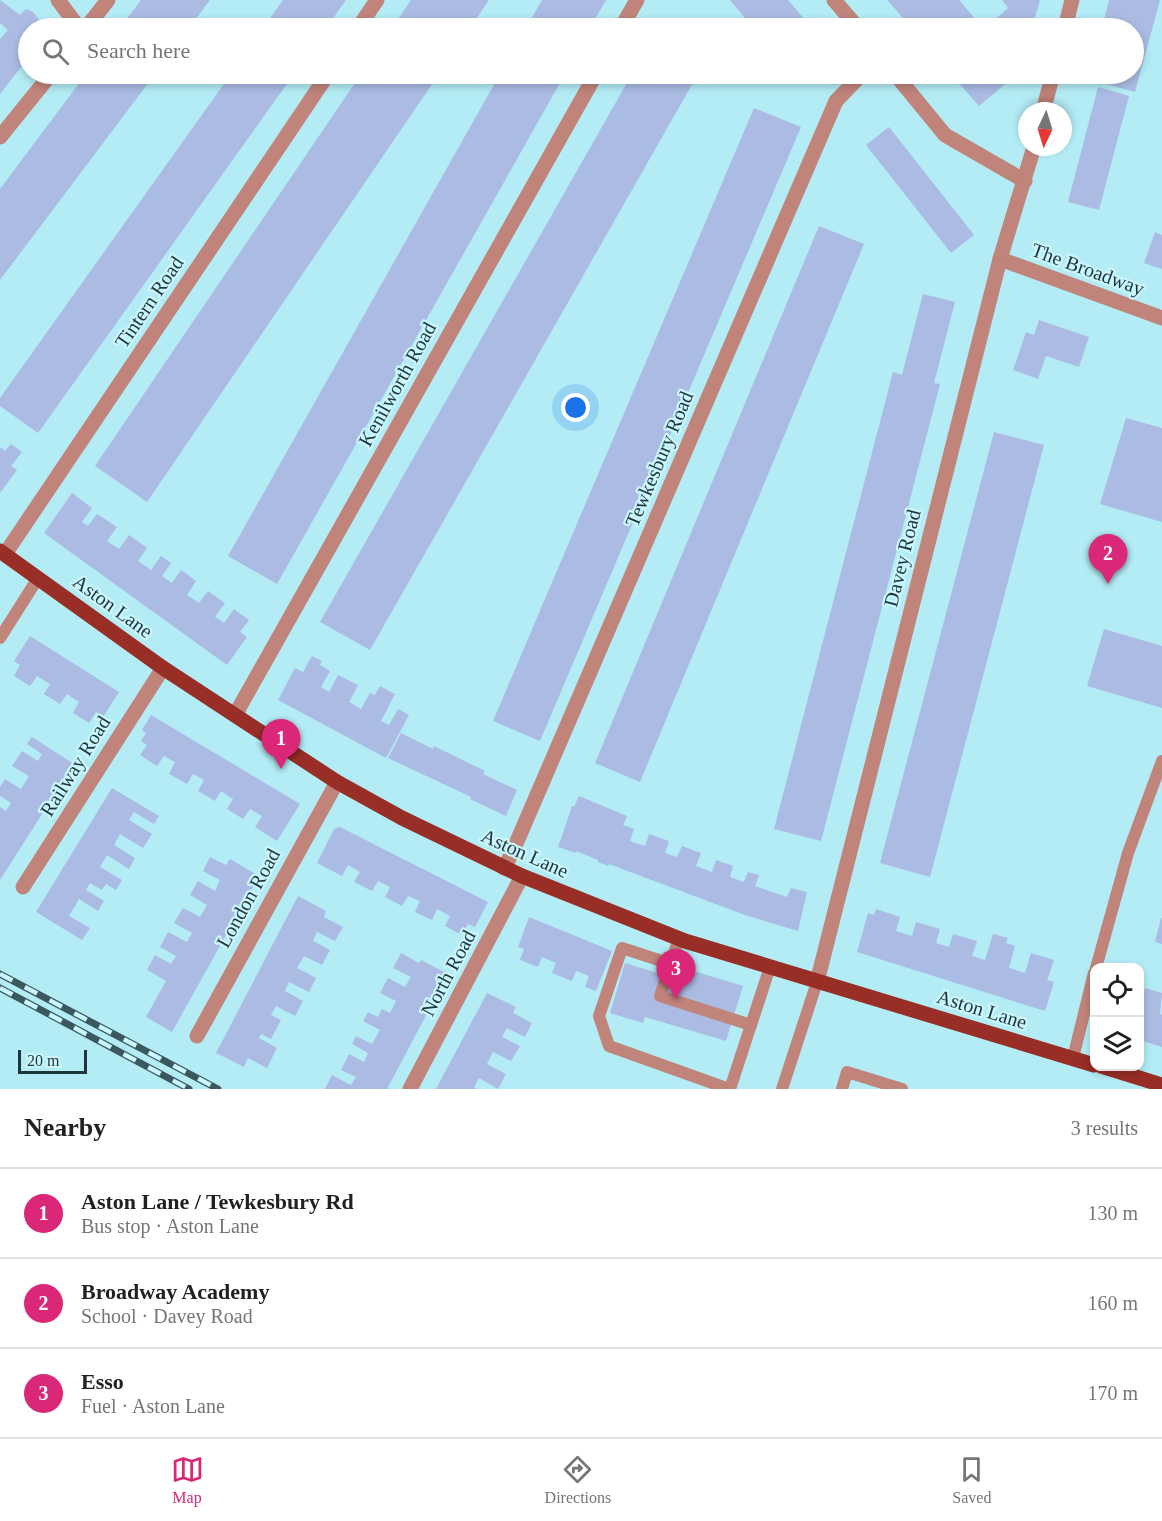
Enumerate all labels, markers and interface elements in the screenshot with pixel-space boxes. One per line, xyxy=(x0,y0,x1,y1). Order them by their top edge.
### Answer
search box xyxy=(18,18,1144,84)
icon: search xyxy=(39,35,72,68)
text: Search here xyxy=(87,38,190,63)
north arrow xyxy=(1018,102,1072,156)
street label: The Broadway xyxy=(1028,238,1147,301)
street label: Tintern Road xyxy=(110,252,188,352)
street label: Kenilworth Road xyxy=(354,318,440,450)
street label: Tewkesbury Road xyxy=(621,388,698,530)
your location xyxy=(561,393,590,422)
street label: Davey Road xyxy=(879,507,926,609)
pin: 2 xyxy=(1088,534,1128,584)
street label: Aston Lane xyxy=(69,570,157,642)
street label: Railway Road xyxy=(35,712,115,821)
pin: 1 xyxy=(262,720,300,769)
street label: Aston Lane xyxy=(478,824,572,882)
street label: London Road xyxy=(212,845,284,951)
street label: North Road xyxy=(416,926,480,1020)
pin: 3 xyxy=(656,950,696,999)
map controls xyxy=(1090,963,1144,1071)
button: locate xyxy=(1090,963,1144,1017)
street label: Aston Lane xyxy=(934,985,1030,1033)
button: layers xyxy=(1090,1017,1144,1071)
scale bar xyxy=(18,1047,87,1074)
text: 20 m xyxy=(27,1052,59,1069)
text: Nearby xyxy=(24,1113,106,1142)
text: 3 results xyxy=(1071,1117,1138,1139)
text: Aston Lane / Tewkesbury Rd xyxy=(81,1189,354,1214)
text: 1 xyxy=(39,1202,49,1224)
text: 130 m xyxy=(1087,1202,1138,1224)
text: Bus stop · Aston Lane xyxy=(81,1215,259,1237)
text: Broadway Academy xyxy=(81,1279,269,1304)
text: 2 xyxy=(39,1292,49,1314)
text: 160 m xyxy=(1087,1292,1138,1314)
text: School · Davey Road xyxy=(81,1305,253,1327)
text: Esso xyxy=(81,1369,124,1394)
text: 3 xyxy=(39,1382,49,1404)
text: 170 m xyxy=(1087,1382,1138,1404)
text: Fuel · Aston Lane xyxy=(81,1395,225,1417)
tab: Map xyxy=(171,1453,204,1507)
tab: Directions xyxy=(545,1453,611,1507)
tab: Saved xyxy=(952,1453,991,1507)

